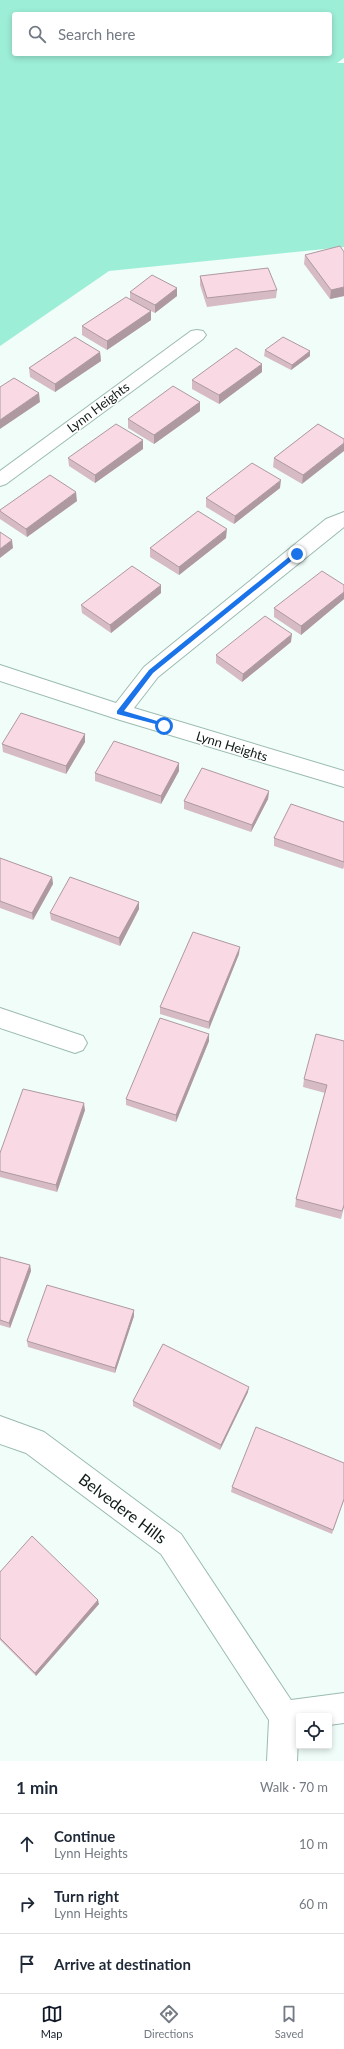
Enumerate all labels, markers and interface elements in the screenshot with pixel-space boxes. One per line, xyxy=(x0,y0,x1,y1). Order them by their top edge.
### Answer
search box xyxy=(12,12,332,56)
icon: search xyxy=(26,23,48,45)
text: Search here xyxy=(58,25,135,43)
street label: Lynn Heights xyxy=(64,378,133,436)
route end xyxy=(288,545,306,563)
route start xyxy=(155,717,173,735)
street label: Lynn Heights xyxy=(194,728,270,765)
street label: Belvedere Hills xyxy=(75,1469,171,1547)
map controls xyxy=(296,1713,332,1749)
button: locate xyxy=(296,1713,332,1749)
text: 1 min xyxy=(16,1777,58,1798)
text: Walk · 70 m xyxy=(260,1779,328,1795)
text: Continue xyxy=(54,1827,115,1845)
icon: ahead xyxy=(16,1833,38,1855)
text: 10 m xyxy=(299,1836,328,1852)
text: Lynn Heights xyxy=(54,1845,128,1861)
text: Turn right xyxy=(54,1887,119,1905)
icon: right xyxy=(16,1893,38,1915)
text: 60 m xyxy=(299,1896,328,1912)
text: Lynn Heights xyxy=(54,1905,128,1921)
icon: arrive xyxy=(16,1953,38,1975)
text: Arrive at destination xyxy=(54,1955,191,1973)
tab: Map xyxy=(41,2003,63,2040)
tab: Directions xyxy=(144,2003,193,2040)
tab: Saved xyxy=(275,2003,303,2040)

